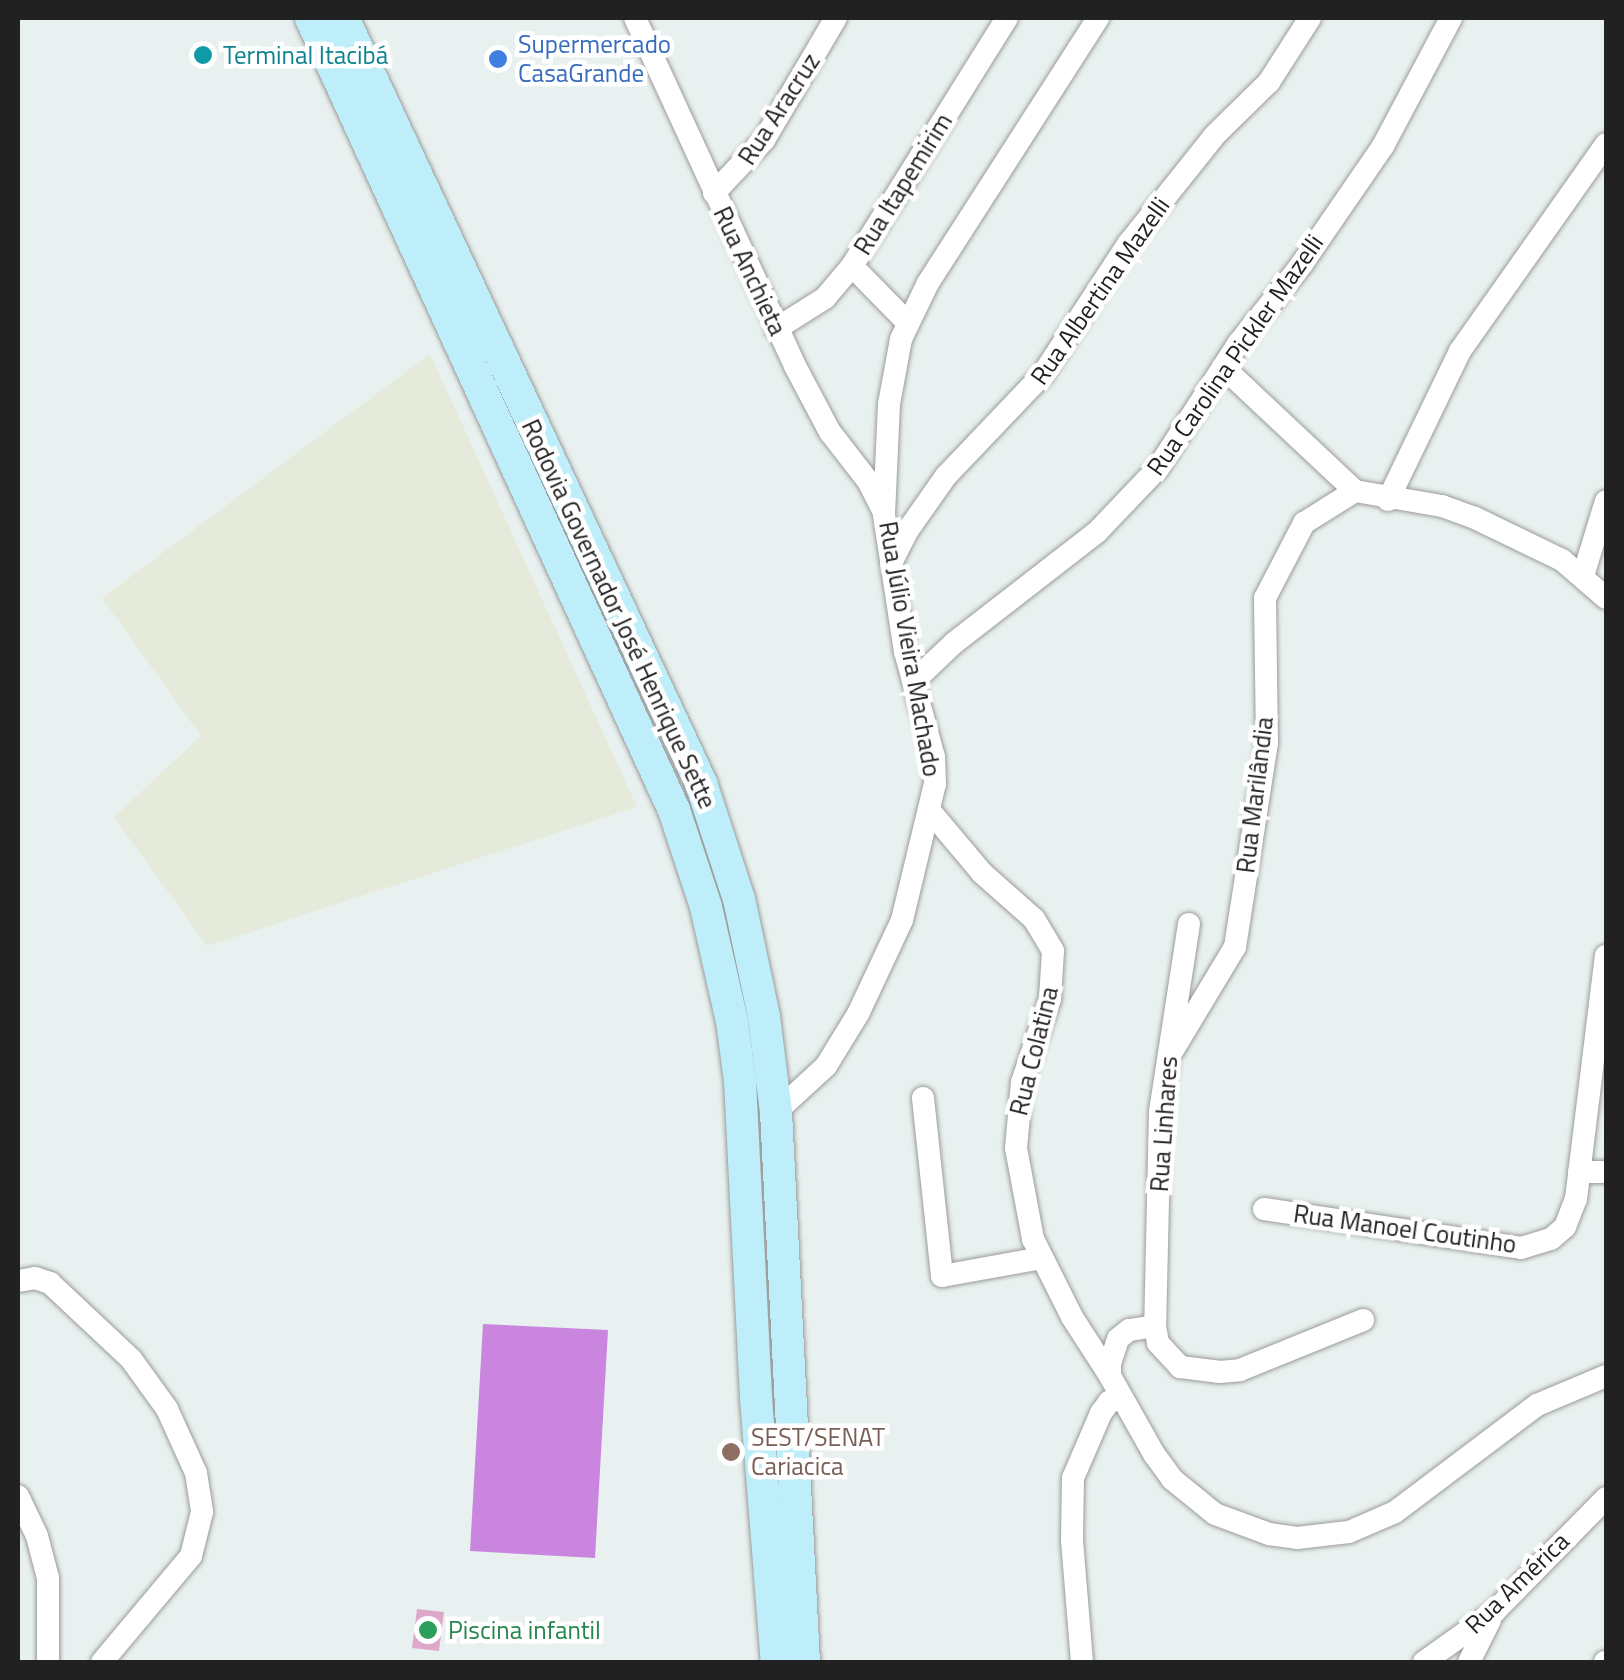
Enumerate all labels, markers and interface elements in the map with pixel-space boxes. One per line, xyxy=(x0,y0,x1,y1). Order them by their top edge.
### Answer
place label: Supermercado CasaGrande xyxy=(518,30,671,89)
place label: Terminal Itacibá xyxy=(223,40,388,70)
marker: Terminal Itacibá xyxy=(192,44,214,66)
marker: Supermercado CasaGrande xyxy=(487,48,509,70)
street label: Rua Aracruz xyxy=(732,48,826,170)
street label: Rua Itapemirim xyxy=(848,108,958,260)
street label: Rua Albertina Mazelli xyxy=(1024,192,1176,390)
street label: Rua Anchieta xyxy=(707,202,793,340)
street label: Rua Carolina Pickler Mazelli xyxy=(1140,229,1330,481)
street label: Rodovia Governador José Henrique Sette xyxy=(515,415,723,813)
street label: Rua Júlio Vieira Machado xyxy=(873,519,947,779)
street label: Rua Marilândia xyxy=(1231,715,1279,875)
street label: Rua Colatina xyxy=(1004,983,1064,1119)
street label: Rua Linhares xyxy=(1144,1055,1184,1193)
street label: Rua Manoel Coutinho xyxy=(1292,1199,1518,1259)
place label: SEST/SENAT Cariacica xyxy=(751,1423,885,1482)
marker: SEST/SENAT Cariacica xyxy=(720,1441,742,1463)
street label: Rua América xyxy=(1459,1526,1575,1640)
place label: Piscina infantil xyxy=(448,1615,601,1645)
marker: Piscina infantil xyxy=(417,1619,439,1641)

